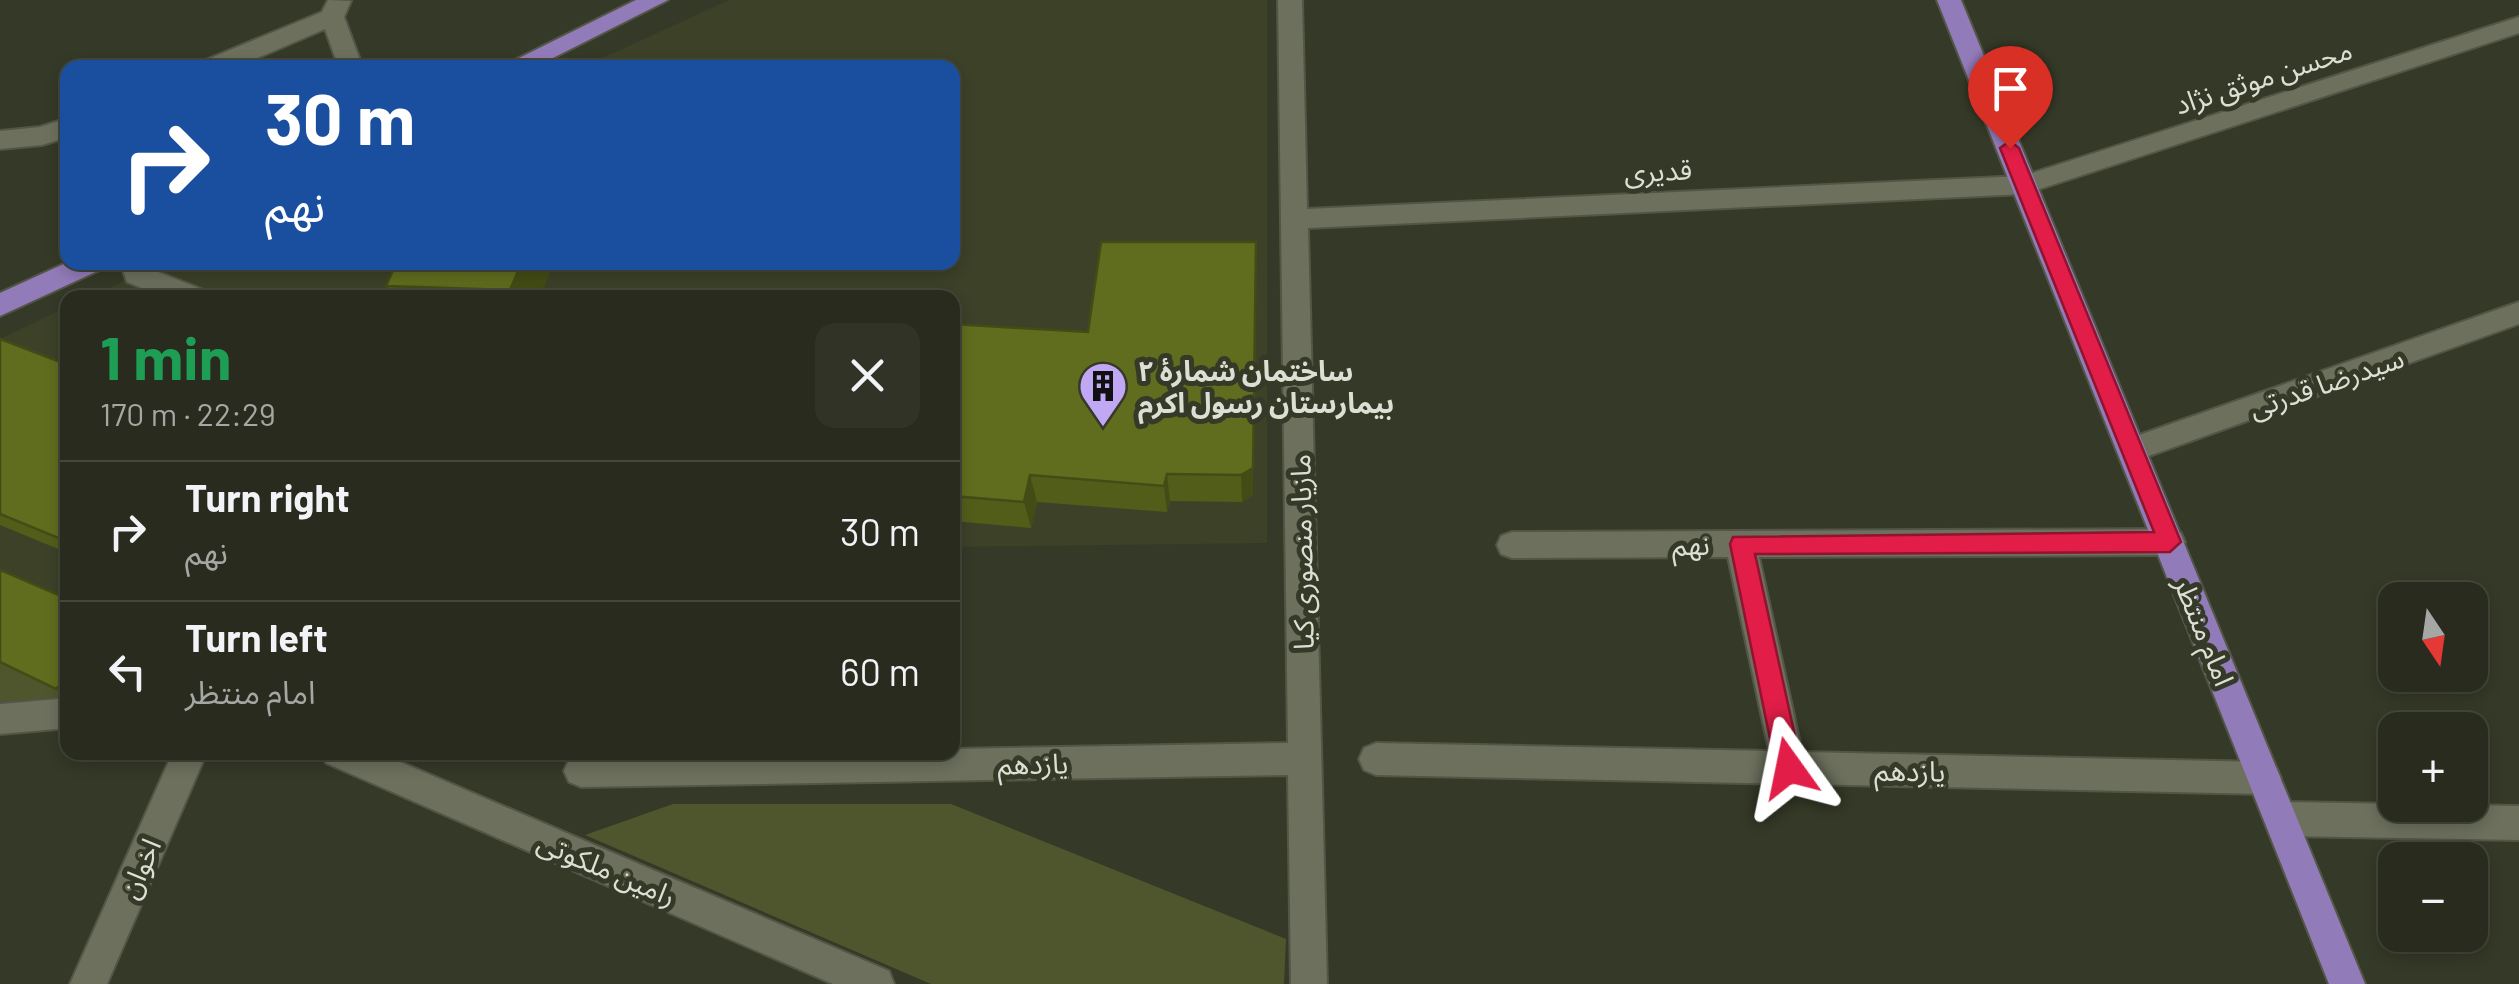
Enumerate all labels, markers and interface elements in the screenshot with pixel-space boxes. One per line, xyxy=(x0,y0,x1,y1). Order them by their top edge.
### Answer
street label: محسن موثق نژاد xyxy=(2170,31,2357,123)
pin xyxy=(1968,46,2053,149)
icon: arrive xyxy=(1983,61,2038,116)
text: 30 m xyxy=(265,75,415,159)
icon: right xyxy=(100,100,230,230)
street label: قدیری xyxy=(1623,151,1693,190)
text: نهم xyxy=(265,177,325,231)
text: 1 min xyxy=(100,320,231,392)
button: close xyxy=(815,323,920,428)
street label: سیدرضا قدرتی xyxy=(2244,340,2408,425)
place label: ساختمان شمارهٔ ۲ بیمارستان رسول اکرم xyxy=(1138,353,1394,425)
building icon: ساختمان شمارهٔ ۲ بیمارستان رسول اکرم xyxy=(1077,360,1129,428)
text: 170 m · 22:29 xyxy=(100,394,276,432)
street label: مازیار منصوری کیا xyxy=(1282,454,1321,650)
text: Turn right xyxy=(185,474,350,520)
icon: right xyxy=(100,504,155,559)
text: 30 m xyxy=(840,508,920,554)
street label: نهم xyxy=(1672,527,1710,567)
text: نهم xyxy=(185,532,228,570)
street label: امام منتظر xyxy=(2163,571,2242,692)
north arrow xyxy=(2378,582,2488,692)
map controls xyxy=(2378,582,2488,952)
text: Turn left xyxy=(185,614,328,660)
icon: left xyxy=(100,644,155,699)
text: 60 m xyxy=(840,648,920,694)
text: امام منتظر xyxy=(185,672,316,710)
button: + xyxy=(2378,712,2488,822)
position arrow xyxy=(1737,716,1841,820)
street label: یازدهم xyxy=(997,745,1069,787)
street label: یازدهم xyxy=(1874,752,1946,794)
street label: رامین ملکوتی xyxy=(532,824,681,913)
street label: اخوان xyxy=(111,833,168,904)
button: − xyxy=(2378,842,2488,952)

